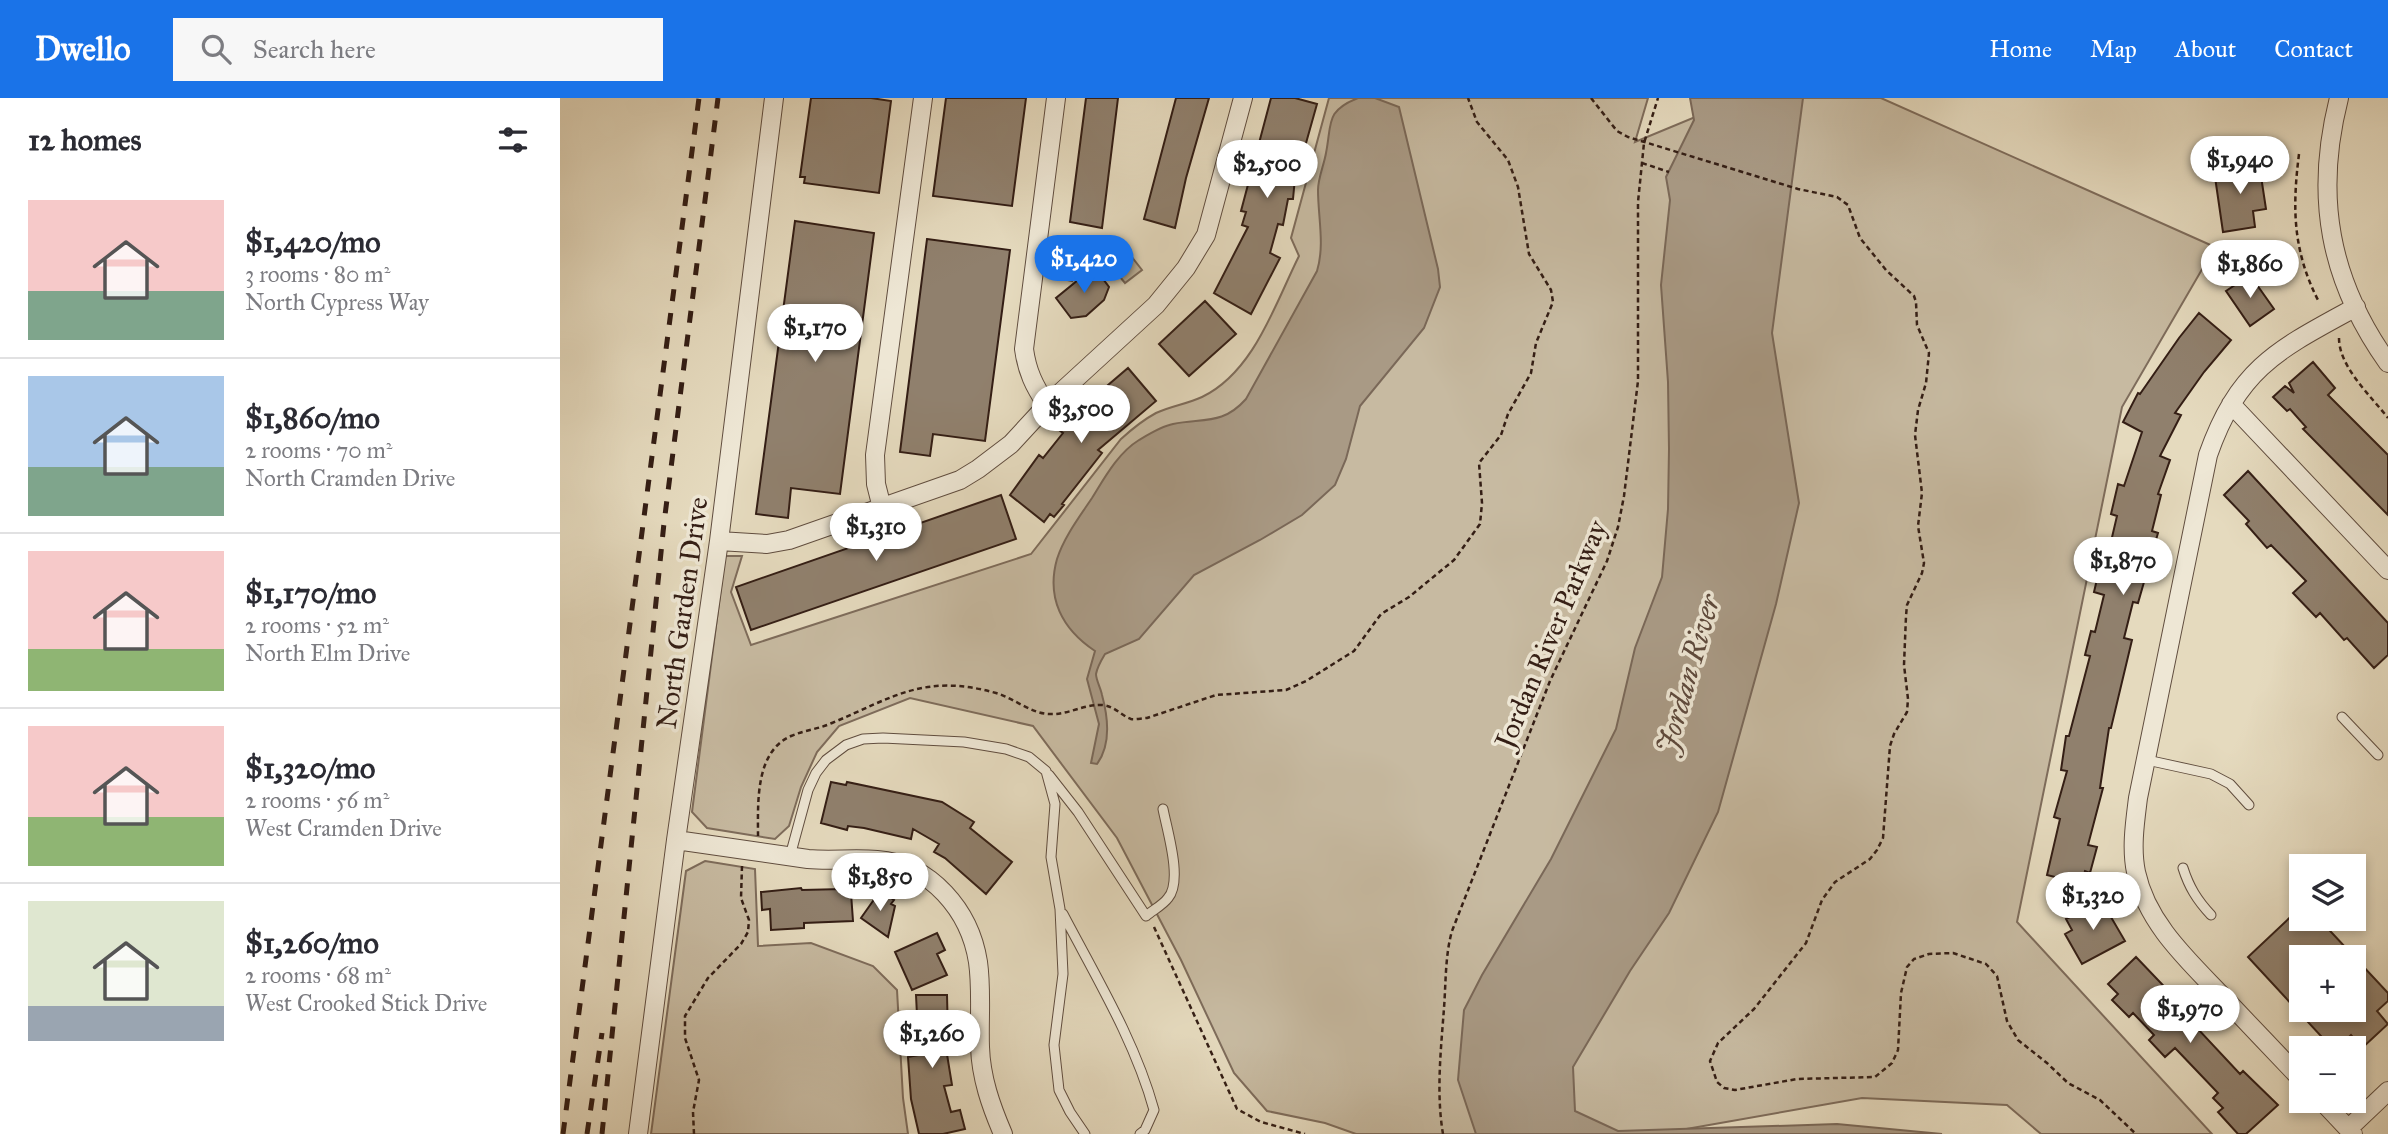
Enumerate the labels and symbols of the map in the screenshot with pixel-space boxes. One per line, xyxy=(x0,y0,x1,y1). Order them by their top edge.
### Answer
pin: $1,940 xyxy=(2183,136,2297,196)
pin: $2,500 xyxy=(1210,140,1324,200)
pin: $1,420 xyxy=(1027,236,1141,295)
pin: $1,860 xyxy=(2193,240,2307,300)
pin: $1,170 xyxy=(758,304,872,364)
pin: $3,500 xyxy=(1024,386,1138,445)
street label: North Garden Drive xyxy=(648,495,716,731)
pin: $1,310 xyxy=(819,504,933,563)
street label: Jordan River Parkway xyxy=(1486,514,1615,756)
pin: $1,870 xyxy=(2066,538,2180,597)
water label: Jordan River xyxy=(1648,589,1728,759)
pin: $1,850 xyxy=(823,854,937,913)
pin: $1,320 xyxy=(2036,872,2150,932)
pin: $1,970 xyxy=(2133,986,2247,1045)
pin: $1,260 xyxy=(875,1010,989,1070)

